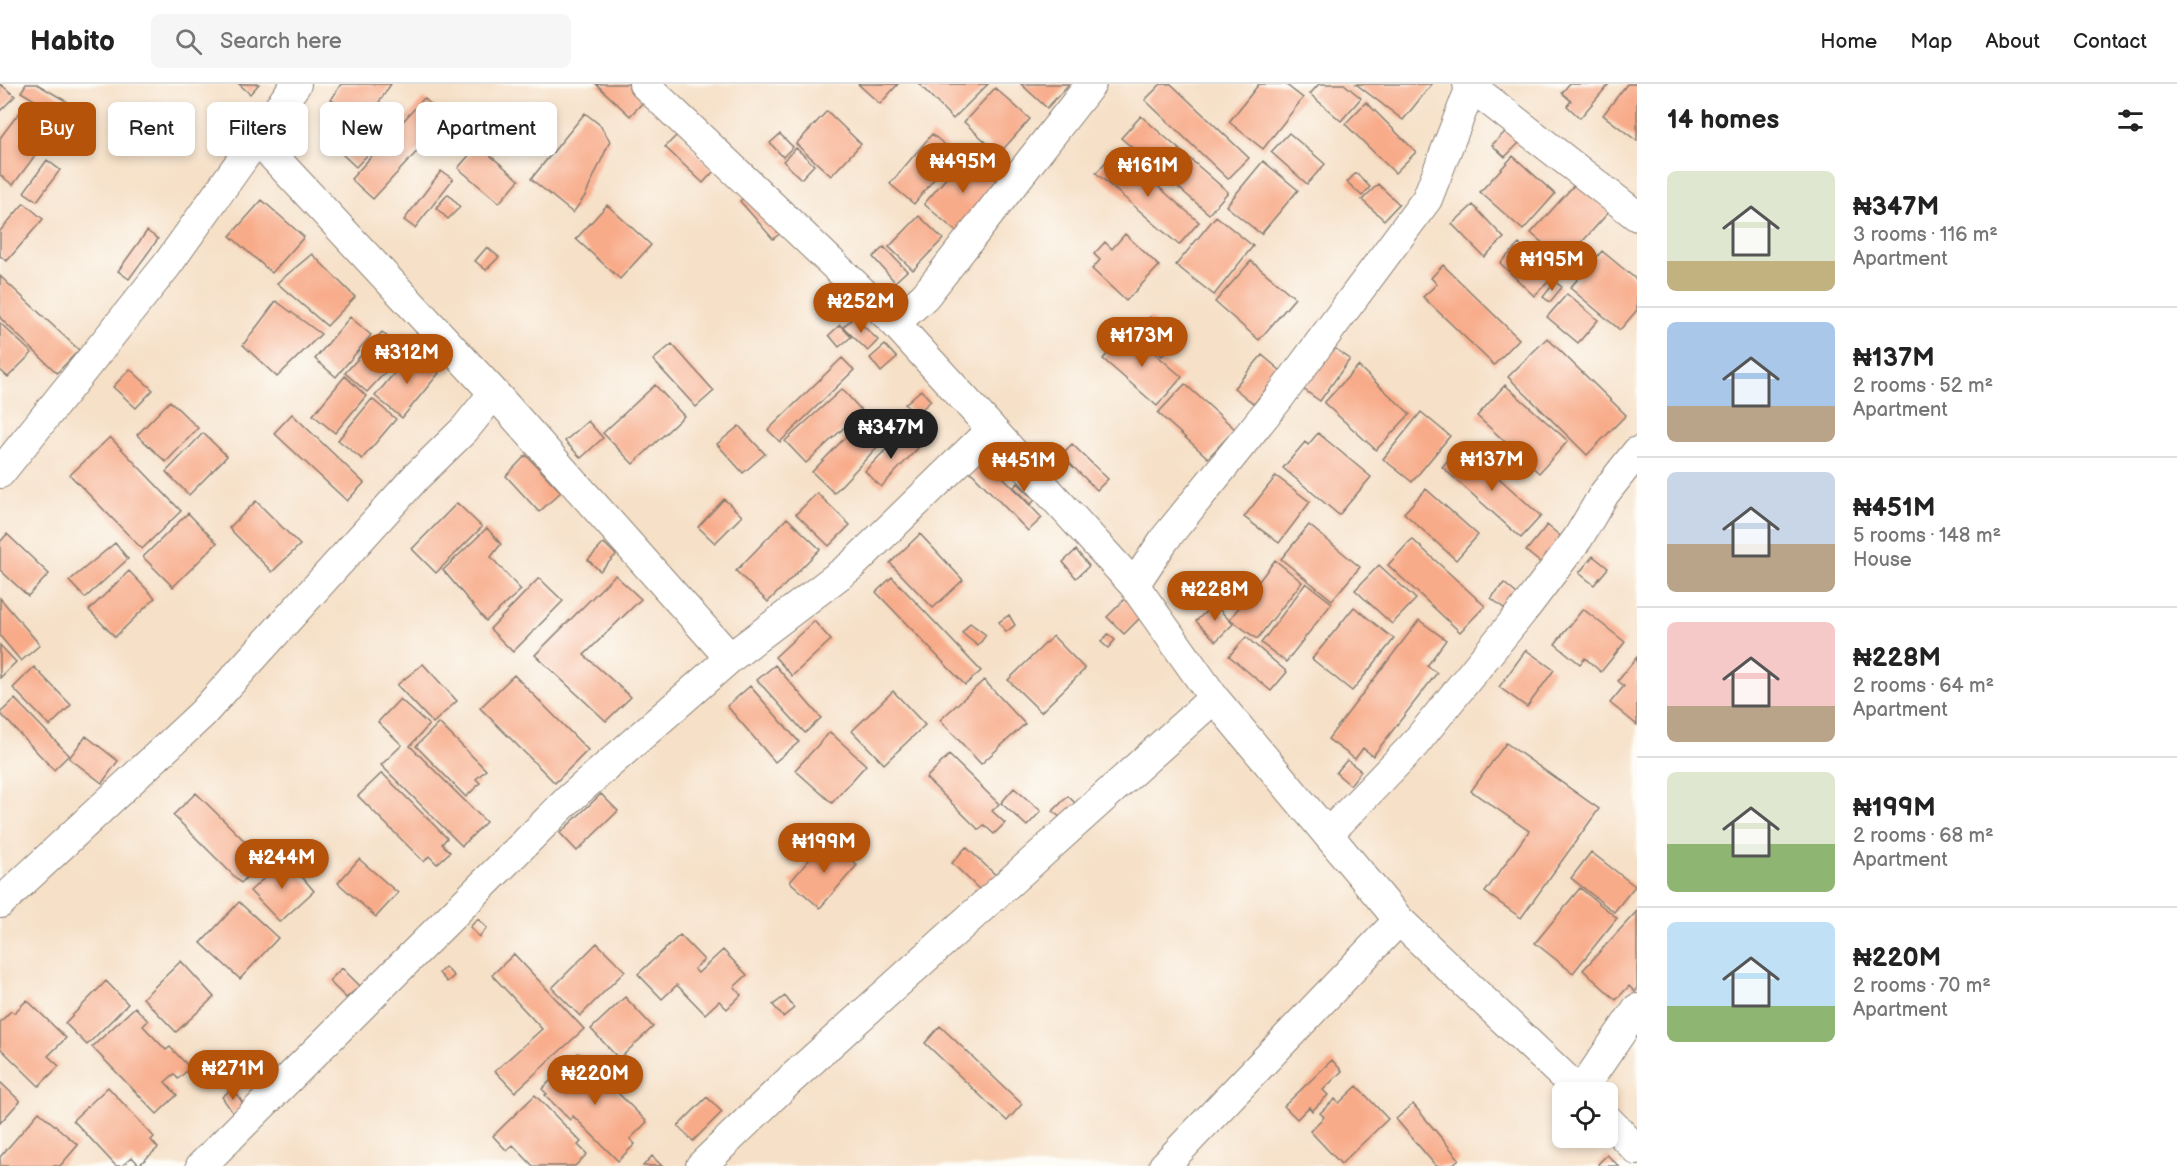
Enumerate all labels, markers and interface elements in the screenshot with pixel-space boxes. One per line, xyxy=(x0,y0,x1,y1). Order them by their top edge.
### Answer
search box xyxy=(151,14,571,68)
text: Habito xyxy=(30,25,115,58)
icon: search xyxy=(172,25,205,58)
text: Search here xyxy=(220,28,342,55)
text: Home xyxy=(1820,29,1877,54)
text: Map xyxy=(1910,29,1952,54)
text: About xyxy=(1985,29,2040,54)
text: Contact xyxy=(2073,29,2147,54)
chip: Buy xyxy=(18,102,96,156)
chip: Rent xyxy=(108,102,195,156)
chip: Filters xyxy=(207,102,308,156)
chip: New xyxy=(320,102,404,156)
chip: Apartment xyxy=(416,102,557,156)
icon: filters xyxy=(2114,104,2147,137)
text: 14 homes xyxy=(1667,105,1779,136)
pin: ₦495M xyxy=(921,143,1005,194)
pin: ₦161M xyxy=(1106,147,1190,198)
text: ₦495M xyxy=(930,150,996,174)
text: ₦161M xyxy=(1118,154,1178,178)
text: ₦347M xyxy=(1853,192,1939,223)
icon: home xyxy=(1715,195,1787,267)
text: 3 rooms · 116 m² xyxy=(1853,223,1998,247)
pin: ₦195M xyxy=(1510,241,1594,292)
text: Apartment xyxy=(1853,247,1948,271)
text: ₦195M xyxy=(1520,248,1584,272)
pin: ₦252M xyxy=(819,283,903,334)
text: ₦252M xyxy=(827,290,895,314)
pin: ₦173M xyxy=(1100,317,1184,368)
text: ₦173M xyxy=(1111,324,1173,348)
pin: ₦312M xyxy=(365,334,449,385)
text: ₦312M xyxy=(375,341,439,365)
text: ₦137M xyxy=(1853,343,1935,374)
icon: home xyxy=(1715,346,1787,418)
text: 2 rooms · 52 m² xyxy=(1853,374,1993,398)
text: Apartment xyxy=(1853,398,1948,422)
pin: ₦347M xyxy=(849,409,933,460)
text: ₦347M xyxy=(858,416,924,440)
pin: ₦137M xyxy=(1450,441,1534,492)
pin: ₦451M xyxy=(982,442,1066,493)
text: ₦137M xyxy=(1461,448,1523,472)
text: ₦451M xyxy=(992,449,1056,473)
text: ₦451M xyxy=(1853,493,1935,524)
icon: home xyxy=(1715,496,1787,568)
text: 5 rooms · 148 m² xyxy=(1853,524,2001,548)
text: House xyxy=(1853,548,1912,572)
pin: ₦228M xyxy=(1173,571,1257,622)
text: ₦228M xyxy=(1181,578,1249,602)
text: ₦228M xyxy=(1853,643,1941,674)
icon: home xyxy=(1715,646,1787,718)
text: 2 rooms · 64 m² xyxy=(1853,674,1994,698)
text: Apartment xyxy=(1853,698,1948,722)
text: ₦199M xyxy=(1853,793,1936,824)
icon: home xyxy=(1715,796,1787,868)
pin: ₦199M xyxy=(782,823,866,874)
text: 2 rooms · 68 m² xyxy=(1853,824,1994,848)
text: ₦199M xyxy=(792,830,856,854)
pin: ₦244M xyxy=(240,839,324,890)
text: ₦244M xyxy=(249,846,315,870)
text: Apartment xyxy=(1853,848,1948,872)
text: ₦220M xyxy=(1853,943,1941,974)
icon: home xyxy=(1715,946,1787,1018)
text: 2 rooms · 70 m² xyxy=(1853,974,1991,998)
text: Apartment xyxy=(1853,998,1948,1022)
pin: ₦271M xyxy=(191,1050,275,1101)
pin: ₦220M xyxy=(553,1055,637,1106)
text: ₦271M xyxy=(202,1057,264,1081)
text: ₦220M xyxy=(561,1062,629,1086)
map controls xyxy=(1552,1082,1618,1148)
button: locate xyxy=(1552,1082,1618,1148)

